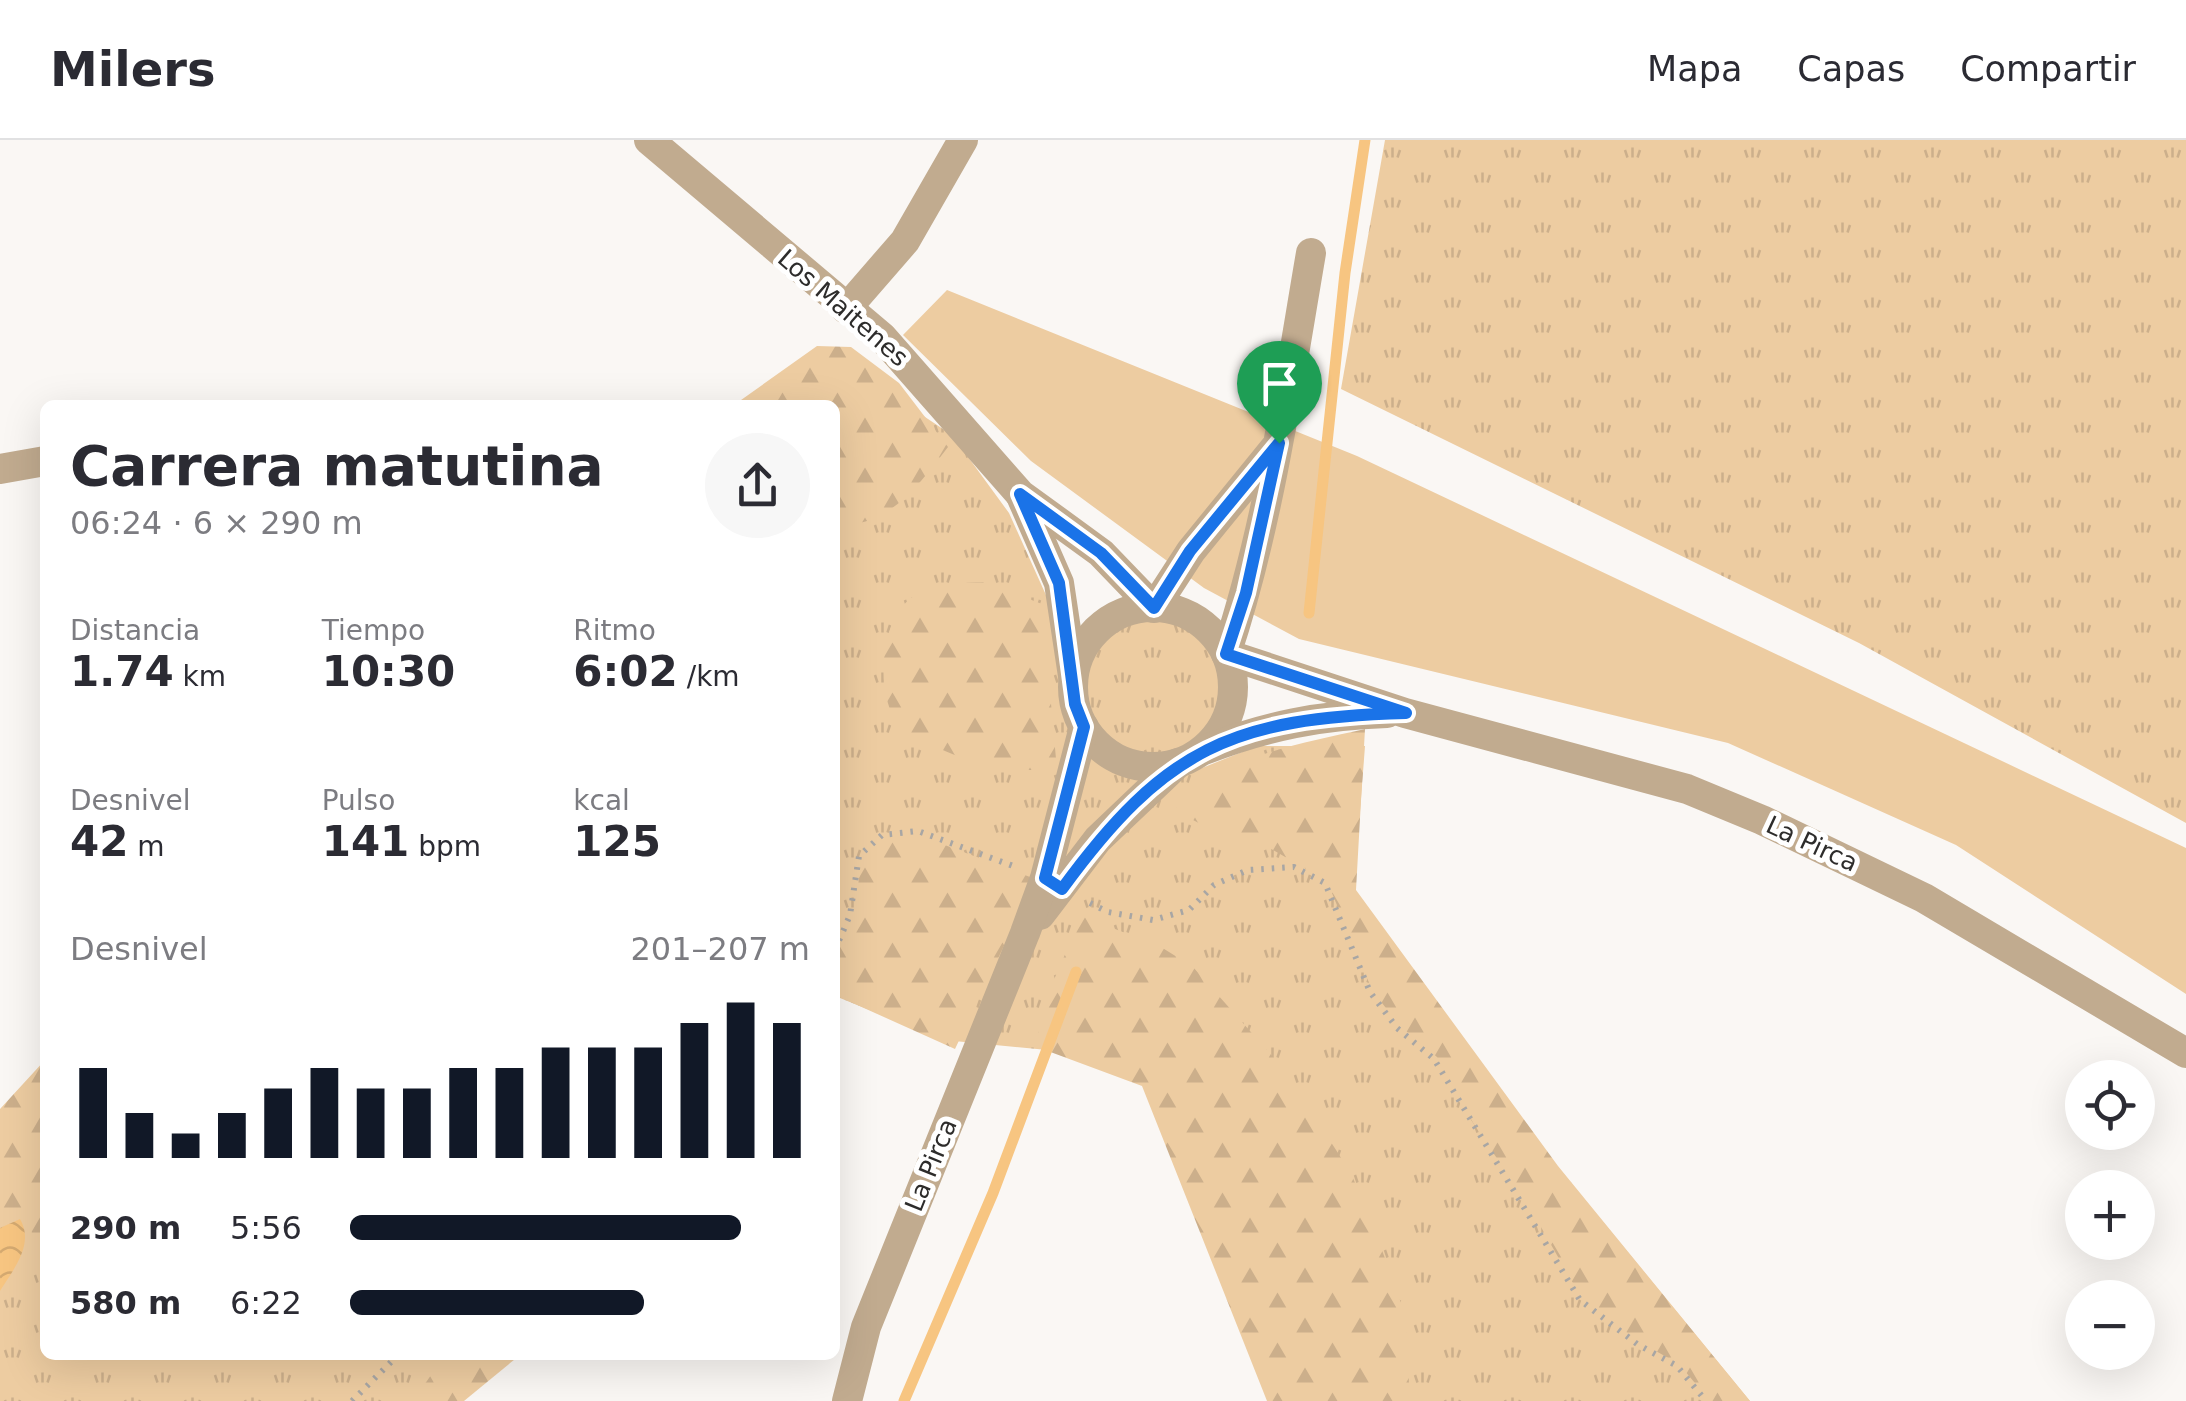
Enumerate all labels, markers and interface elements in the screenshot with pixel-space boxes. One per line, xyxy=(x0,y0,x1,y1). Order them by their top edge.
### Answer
text: Milers xyxy=(50,41,215,97)
text: Mapa xyxy=(1647,49,1742,89)
text: Capas xyxy=(1797,49,1905,89)
text: Compartir xyxy=(1960,49,2136,89)
street label: Los Maitenes xyxy=(772,244,914,372)
pin xyxy=(1237,341,1322,444)
icon: arrive xyxy=(1252,356,1307,411)
button: share xyxy=(705,433,810,538)
text: Carrera matutina xyxy=(70,434,604,498)
text: 06:24 · 6 × 290 m xyxy=(70,504,363,542)
text: Distancia xyxy=(70,614,200,647)
text: Tiempo xyxy=(322,614,425,647)
text: Ritmo xyxy=(573,614,656,647)
text: 1.74 xyxy=(70,647,174,696)
text: 10:30 xyxy=(322,647,455,696)
text: 6:02 xyxy=(573,647,678,696)
text: km xyxy=(174,660,226,693)
text: /km xyxy=(678,660,740,693)
text: Desnivel xyxy=(70,784,190,817)
text: Pulso xyxy=(322,784,395,817)
text: kcal xyxy=(573,784,630,817)
street label: La Pirca xyxy=(1762,810,1862,878)
text: 42 xyxy=(70,817,128,866)
text: 141 xyxy=(322,817,409,866)
text: 125 xyxy=(573,817,661,866)
text: m xyxy=(128,830,165,863)
text: bpm xyxy=(409,830,481,863)
text: Desnivel xyxy=(70,930,208,968)
text: 201–207 m xyxy=(631,930,810,968)
map controls xyxy=(2065,1060,2155,1370)
button: locate xyxy=(2065,1060,2155,1150)
street label: La Pirca xyxy=(899,1114,963,1216)
button: + xyxy=(2065,1170,2155,1260)
text: 290 m xyxy=(70,1209,181,1247)
text: 5:56 xyxy=(230,1209,302,1247)
button: − xyxy=(2065,1280,2155,1370)
text: 580 m xyxy=(70,1284,181,1322)
text: 6:22 xyxy=(230,1284,302,1322)

